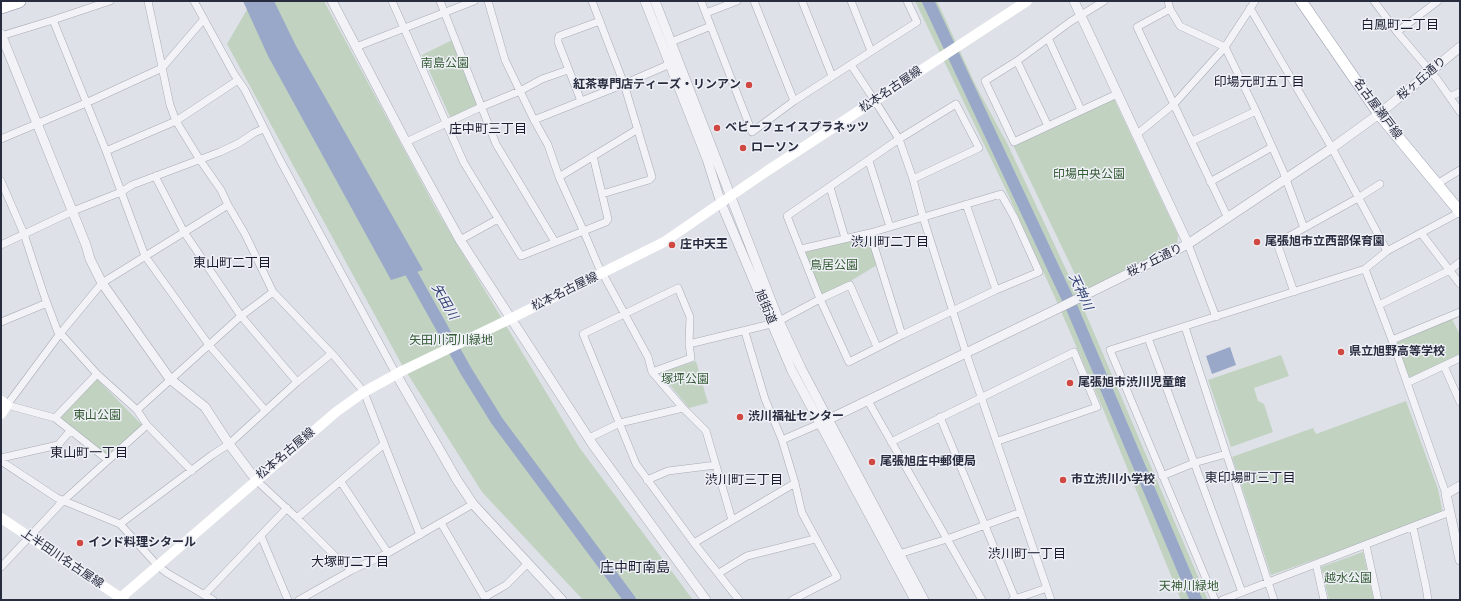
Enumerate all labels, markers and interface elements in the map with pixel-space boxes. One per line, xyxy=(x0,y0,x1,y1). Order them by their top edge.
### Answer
district label: 白鳳町二丁目 xyxy=(1361,18,1439,34)
street label: 桜ヶ丘通り xyxy=(1394,54,1450,104)
park label: 南島公園 xyxy=(421,57,469,71)
street label: 松本名古屋線 xyxy=(857,64,925,116)
district label: 印場元町五丁目 xyxy=(1214,75,1304,91)
street label: 名古屋瀬戸線 xyxy=(1350,76,1404,142)
place label: 紅茶専門店ティーズ・リンアン xyxy=(573,78,741,92)
marker: 紅茶専門店ティーズ・リンアン xyxy=(744,80,754,90)
place label: ベビーフェイスプラネッツ xyxy=(725,121,869,135)
district label: 庄中町三丁目 xyxy=(449,122,527,138)
marker: ベビーフェイスプラネッツ xyxy=(712,123,722,133)
place label: ローソン xyxy=(751,141,799,155)
marker: ローソン xyxy=(738,143,748,153)
park label: 印場中央公園 xyxy=(1053,168,1125,182)
district label: 渋川町二丁目 xyxy=(851,235,929,251)
place label: 尾張旭市立西部保育園 xyxy=(1265,235,1385,249)
marker: 尾張旭市立西部保育園 xyxy=(1252,237,1262,247)
place label: 庄中天王 xyxy=(680,238,728,252)
marker: 庄中天王 xyxy=(667,240,677,250)
street label: 桜ヶ丘通り xyxy=(1125,241,1185,281)
district label: 東山町二丁目 xyxy=(193,256,271,272)
park label: 鳥居公園 xyxy=(810,259,858,273)
street label: 松本名古屋線 xyxy=(529,270,601,314)
water label: 天神川 xyxy=(1065,271,1095,313)
water label: 矢田川 xyxy=(427,281,461,323)
street label: 旭街道 xyxy=(751,288,779,326)
park label: 矢田川河川緑地 xyxy=(409,334,493,348)
place label: 県立旭野高等学校 xyxy=(1349,345,1445,359)
marker: 県立旭野高等学校 xyxy=(1336,347,1346,357)
park label: 塚坪公園 xyxy=(661,373,709,387)
place label: 尾張旭市渋川児童館 xyxy=(1078,376,1186,390)
marker: 尾張旭市渋川児童館 xyxy=(1065,378,1075,388)
park label: 東山公園 xyxy=(73,409,121,423)
place label: 渋川福祉センター xyxy=(748,410,844,424)
marker: 渋川福祉センター xyxy=(735,412,745,422)
street label: 松本名古屋線 xyxy=(254,425,318,483)
district label: 東山町一丁目 xyxy=(50,446,128,462)
place label: 尾張旭庄中郵便局 xyxy=(880,455,976,469)
marker: 尾張旭庄中郵便局 xyxy=(867,457,877,467)
district label: 東印場町三丁目 xyxy=(1205,471,1295,487)
district label: 渋川町三丁目 xyxy=(705,473,783,489)
place label: 市立渋川小学校 xyxy=(1071,473,1155,487)
marker: 市立渋川小学校 xyxy=(1058,475,1068,485)
street label: 上半田川名古屋線 xyxy=(18,526,106,592)
place label: インド料理シタール xyxy=(88,536,196,550)
marker: インド料理シタール xyxy=(75,538,85,548)
district label: 渋川町一丁目 xyxy=(988,547,1066,563)
district label: 大塚町二丁目 xyxy=(311,555,389,571)
district label: 庄中町南島 xyxy=(600,560,670,576)
park label: 越水公園 xyxy=(1324,572,1372,586)
park label: 天神川緑地 xyxy=(1159,580,1219,594)

